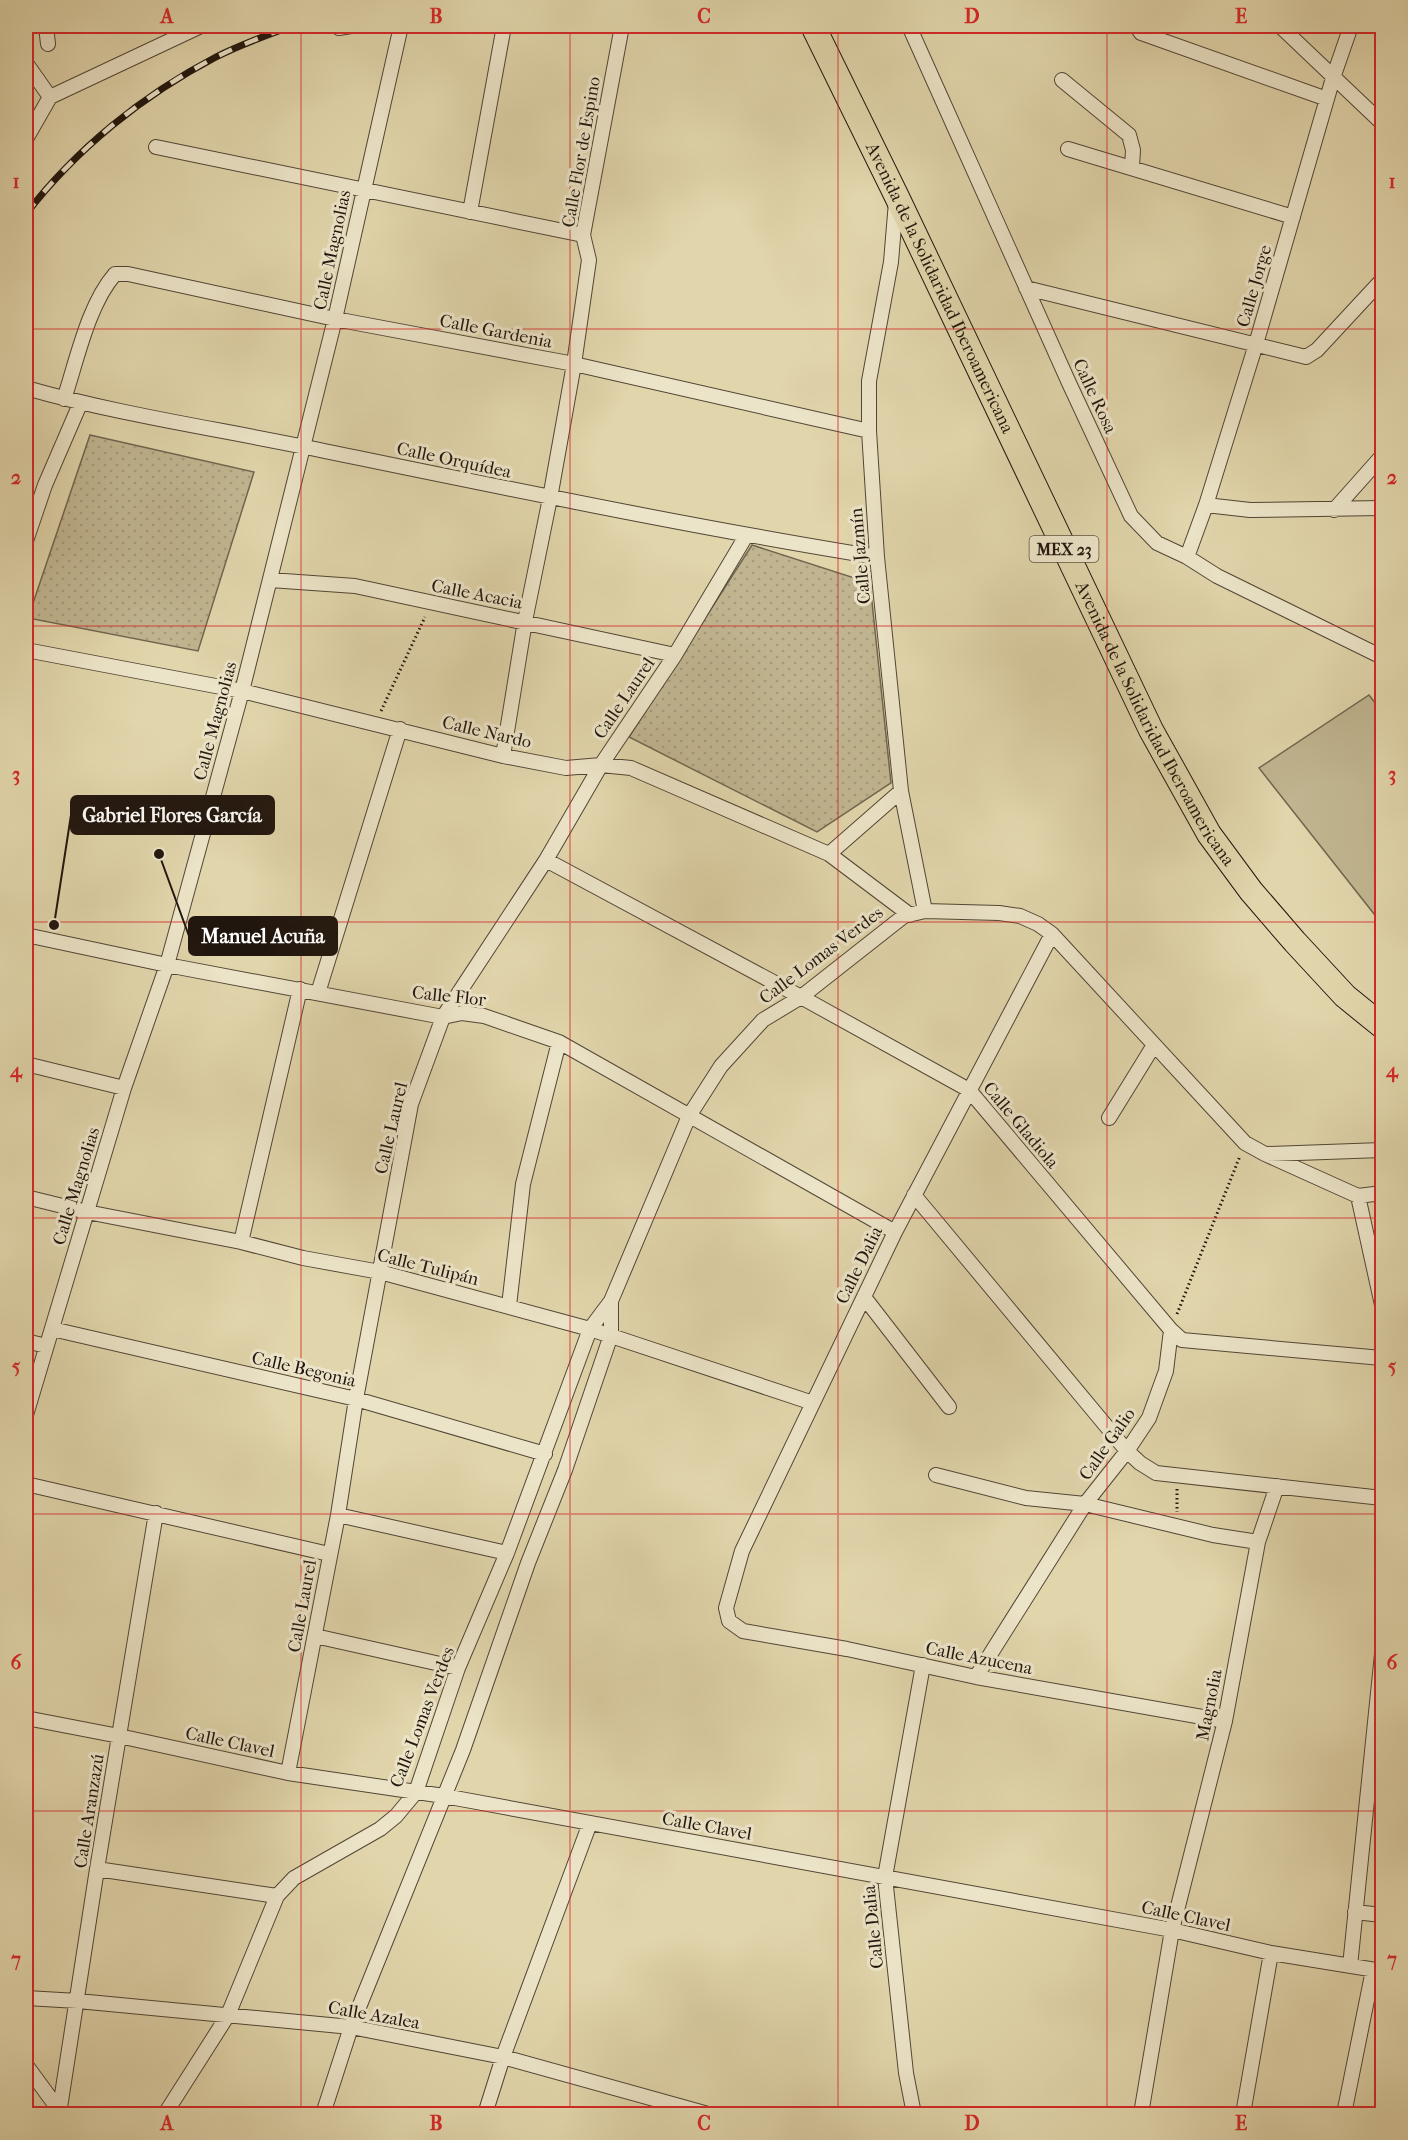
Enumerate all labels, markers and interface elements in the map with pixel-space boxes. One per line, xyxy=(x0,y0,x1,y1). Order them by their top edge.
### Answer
text: A xyxy=(159,5,175,28)
text: B xyxy=(429,5,443,28)
text: C xyxy=(697,5,711,28)
text: D xyxy=(964,5,980,28)
text: E xyxy=(1235,5,1247,28)
street label: Calle Flor de Espino xyxy=(558,75,605,229)
street label: Avenida de la Solidaridad Iberoamericana xyxy=(861,138,1018,437)
text: 1 xyxy=(12,170,20,193)
text: 1 xyxy=(1388,170,1396,193)
street label: Calle Magnolias xyxy=(310,188,356,312)
street label: Calle Jorge xyxy=(1233,243,1276,330)
street label: Calle Gardenia xyxy=(438,310,555,353)
street label: Calle Rosa xyxy=(1068,356,1121,437)
street label: Calle Orquídea xyxy=(395,438,514,483)
text: 2 xyxy=(11,466,21,489)
text: 2 xyxy=(1387,466,1397,489)
street label: Calle Jazmín xyxy=(846,506,875,605)
road number: MEX 23 xyxy=(1030,536,1098,562)
street label: Calle Acacia xyxy=(429,575,525,614)
street label: Avenida de la Solidaridad Iberoamericana xyxy=(1070,577,1239,871)
street label: Calle Laurel xyxy=(589,654,659,743)
street label: Calle Magnolias xyxy=(190,659,242,783)
street label: Calle Nardo xyxy=(440,712,534,753)
text: 3 xyxy=(12,763,20,786)
text: 3 xyxy=(1388,763,1396,786)
callout: Gabriel Flores García xyxy=(71,796,274,834)
text: Gabriel Flores García xyxy=(82,804,263,827)
street label: Calle Lomas Verdes xyxy=(755,902,887,1009)
callout: Manuel Acuña xyxy=(189,917,337,955)
text: Manuel Acuña xyxy=(200,925,326,948)
street label: Calle Flor xyxy=(411,982,487,1011)
text: 4 xyxy=(9,1059,23,1083)
text: 4 xyxy=(1385,1059,1399,1083)
street label: Calle Gladiola xyxy=(978,1078,1063,1173)
street label: Calle Laurel xyxy=(371,1080,412,1176)
street label: Calle Magnolias xyxy=(49,1124,104,1248)
street label: Calle Dalia xyxy=(832,1222,888,1307)
street label: Calle Tulipán xyxy=(375,1245,481,1290)
street label: Calle Begonia xyxy=(250,1347,359,1392)
text: 5 xyxy=(12,1355,21,1378)
text: 5 xyxy=(1388,1355,1397,1378)
street label: Calle Galio xyxy=(1075,1404,1140,1484)
street label: Calle Laurel xyxy=(284,1558,321,1654)
street label: Calle Azucena xyxy=(924,1638,1035,1679)
street label: Calle Lomas Verdes xyxy=(386,1643,459,1791)
text: 6 xyxy=(11,1651,23,1674)
text: 6 xyxy=(1387,1651,1399,1674)
street label: Magnolia xyxy=(1192,1667,1227,1743)
street label: Calle Clavel xyxy=(183,1723,276,1762)
street label: Calle Aranzazú xyxy=(70,1752,109,1870)
street label: Calle Clavel xyxy=(660,1808,753,1845)
street label: Calle Dalia xyxy=(859,1884,888,1970)
street label: Calle Clavel xyxy=(1139,1897,1232,1936)
text: 7 xyxy=(10,1948,21,1971)
text: 7 xyxy=(1386,1948,1397,1971)
street label: Calle Azalea xyxy=(326,1997,422,2034)
text: A xyxy=(159,2112,175,2135)
text: B xyxy=(429,2112,443,2135)
text: C xyxy=(697,2112,711,2135)
text: D xyxy=(964,2112,980,2135)
text: E xyxy=(1235,2112,1247,2135)

